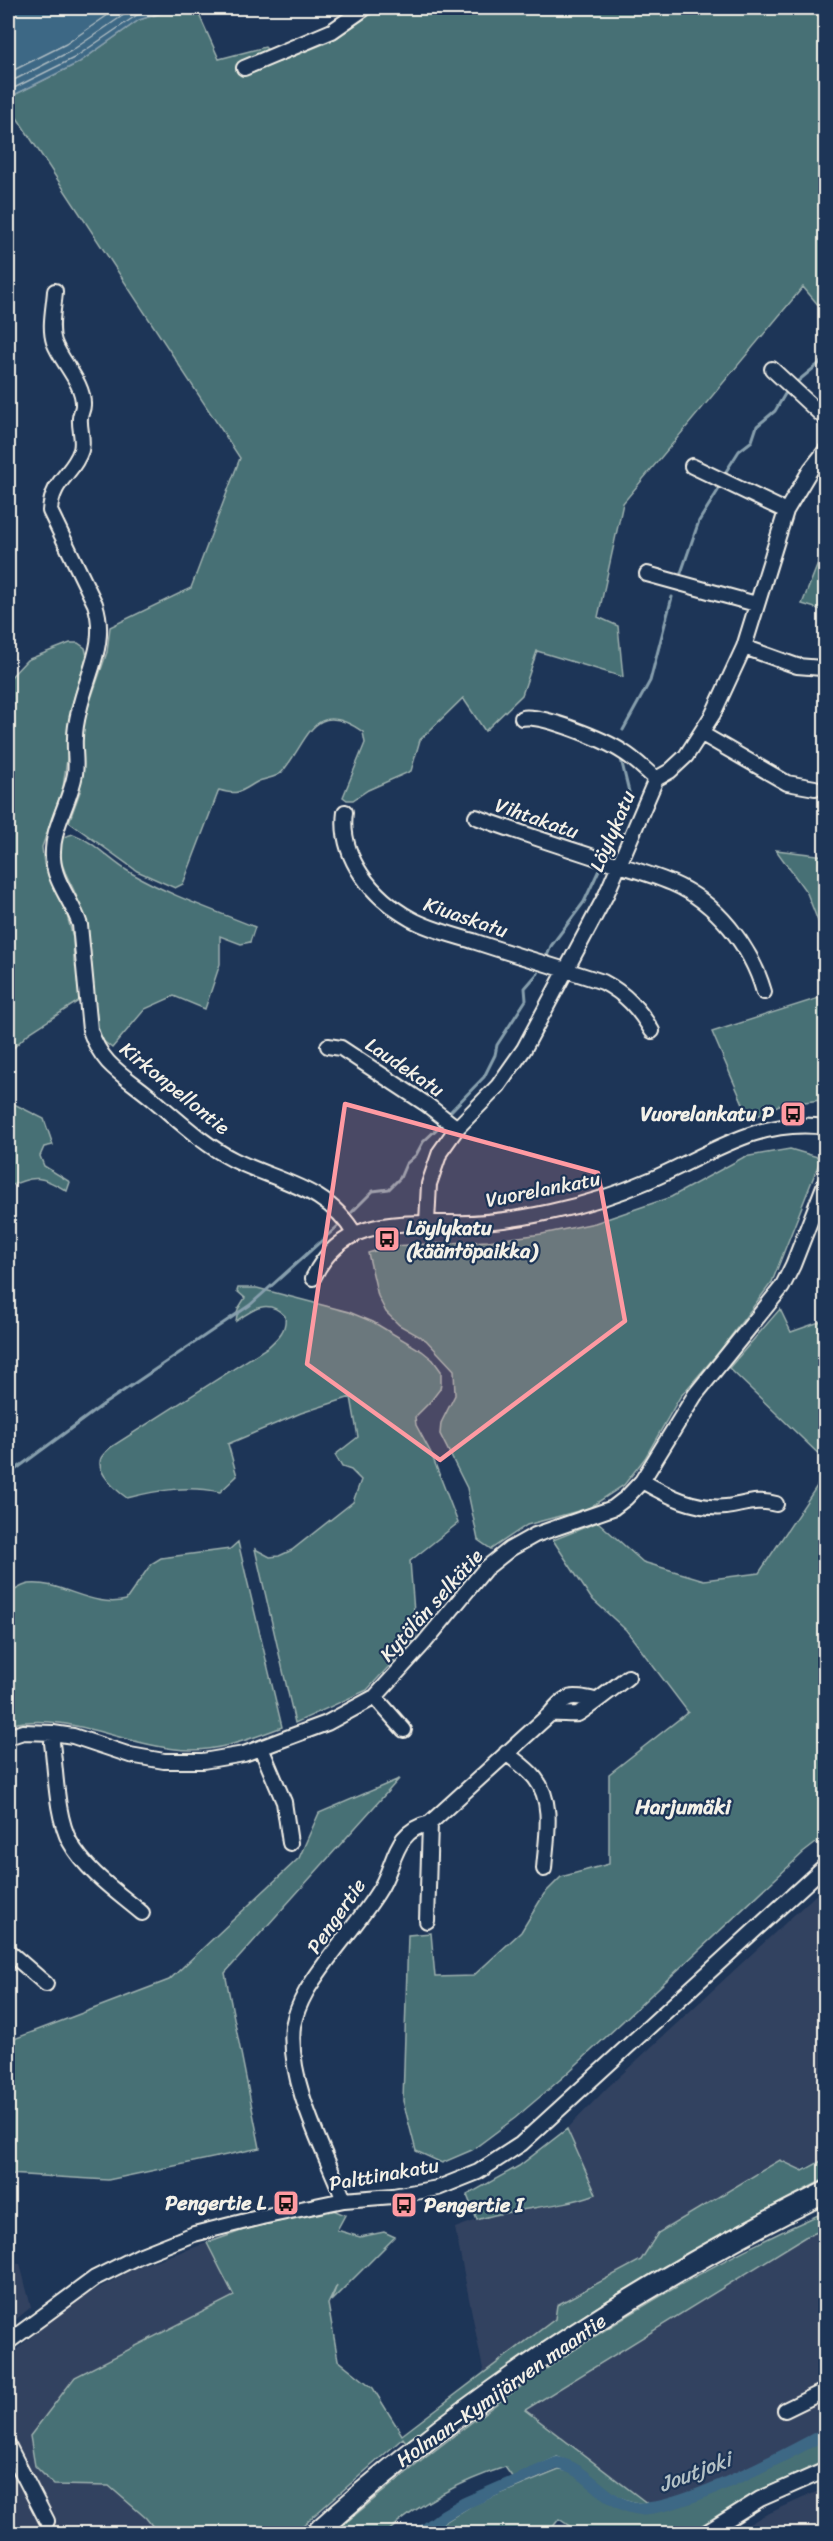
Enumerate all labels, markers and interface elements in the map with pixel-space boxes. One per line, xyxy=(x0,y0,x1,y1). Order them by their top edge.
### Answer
street label: Löylykatu xyxy=(580,785,645,878)
street label: Vihtakatu xyxy=(490,788,584,849)
street label: Kiuaskatu xyxy=(419,887,513,948)
street label: Laudekatu xyxy=(358,1028,452,1107)
street label: Kirkonpellontie xyxy=(112,1033,238,1144)
place label: Vuorelankatu P xyxy=(641,1097,775,1132)
bus stop icon: Vuorelankatu P xyxy=(778,1099,808,1129)
street label: Vuorelankatu xyxy=(483,1161,604,1218)
place label: Löylykatu (kääntöpaikka) xyxy=(406,1211,539,1269)
bus stop icon: Löylykatu (kääntöpaikka) xyxy=(372,1224,402,1254)
street label: Kytölän selkätie xyxy=(371,1540,492,1670)
district label: Harjumäki xyxy=(634,1788,732,1826)
street label: Pengertie xyxy=(297,1871,376,1962)
street label: Palttinakatu xyxy=(326,2148,442,2201)
place label: Pengertie L xyxy=(165,2186,267,2221)
bus stop icon: Pengertie L xyxy=(271,2188,301,2218)
place label: Pengertie I xyxy=(424,2188,526,2223)
bus stop icon: Pengertie I xyxy=(389,2190,419,2220)
street label: Holman–Kymijärven maantie xyxy=(389,2304,614,2477)
water label: Joutjoki xyxy=(653,2439,741,2503)

